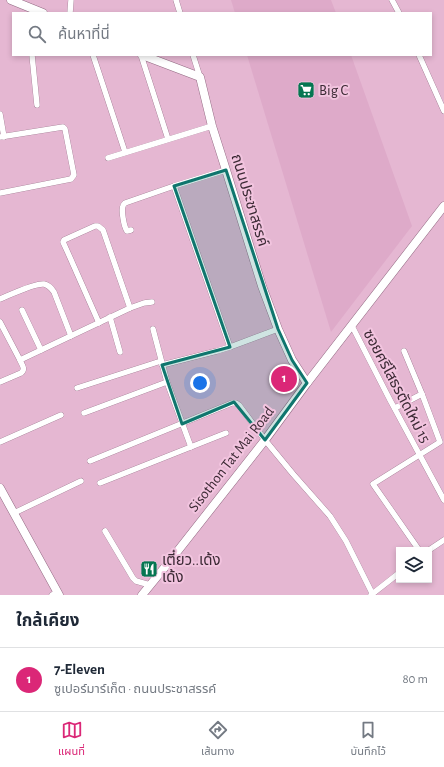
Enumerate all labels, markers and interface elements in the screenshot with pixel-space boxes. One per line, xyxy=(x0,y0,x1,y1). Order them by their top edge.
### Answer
search box xyxy=(12,12,432,56)
icon: search xyxy=(26,23,48,45)
text: ค้นหาที่นี่ xyxy=(58,27,110,42)
supermarket icon: Big C xyxy=(296,80,316,100)
place label: Big C xyxy=(319,83,348,98)
street label: ถนนประชาสรรค์ xyxy=(228,152,271,248)
street label: ซอยศรีโสธรตัดใหม่ 15 xyxy=(360,326,435,445)
pin: 1 xyxy=(271,364,297,394)
your location xyxy=(190,373,210,393)
street label: Sisothon Tat Mai Road xyxy=(186,404,277,515)
map controls xyxy=(396,547,432,583)
button: layers xyxy=(396,547,432,583)
place label: เตี๋ยว..เด้ง เด้ง xyxy=(162,549,221,585)
restaurant icon: เตี๋ยว..เด้ง เด้ง xyxy=(139,559,159,579)
text: ใกล้เคียง xyxy=(16,612,79,629)
text: 7-Eleven xyxy=(54,662,105,677)
text: 1 xyxy=(27,673,31,686)
text: 80 m xyxy=(402,673,428,686)
text: ซูเปอร์มาร์เก็ต · ถนนประชาสรรค์ xyxy=(54,683,216,696)
tab: แผนที่ xyxy=(58,719,85,760)
tab: เส้นทาง xyxy=(201,719,234,760)
tab: บันทึกไว้ xyxy=(351,719,386,760)

